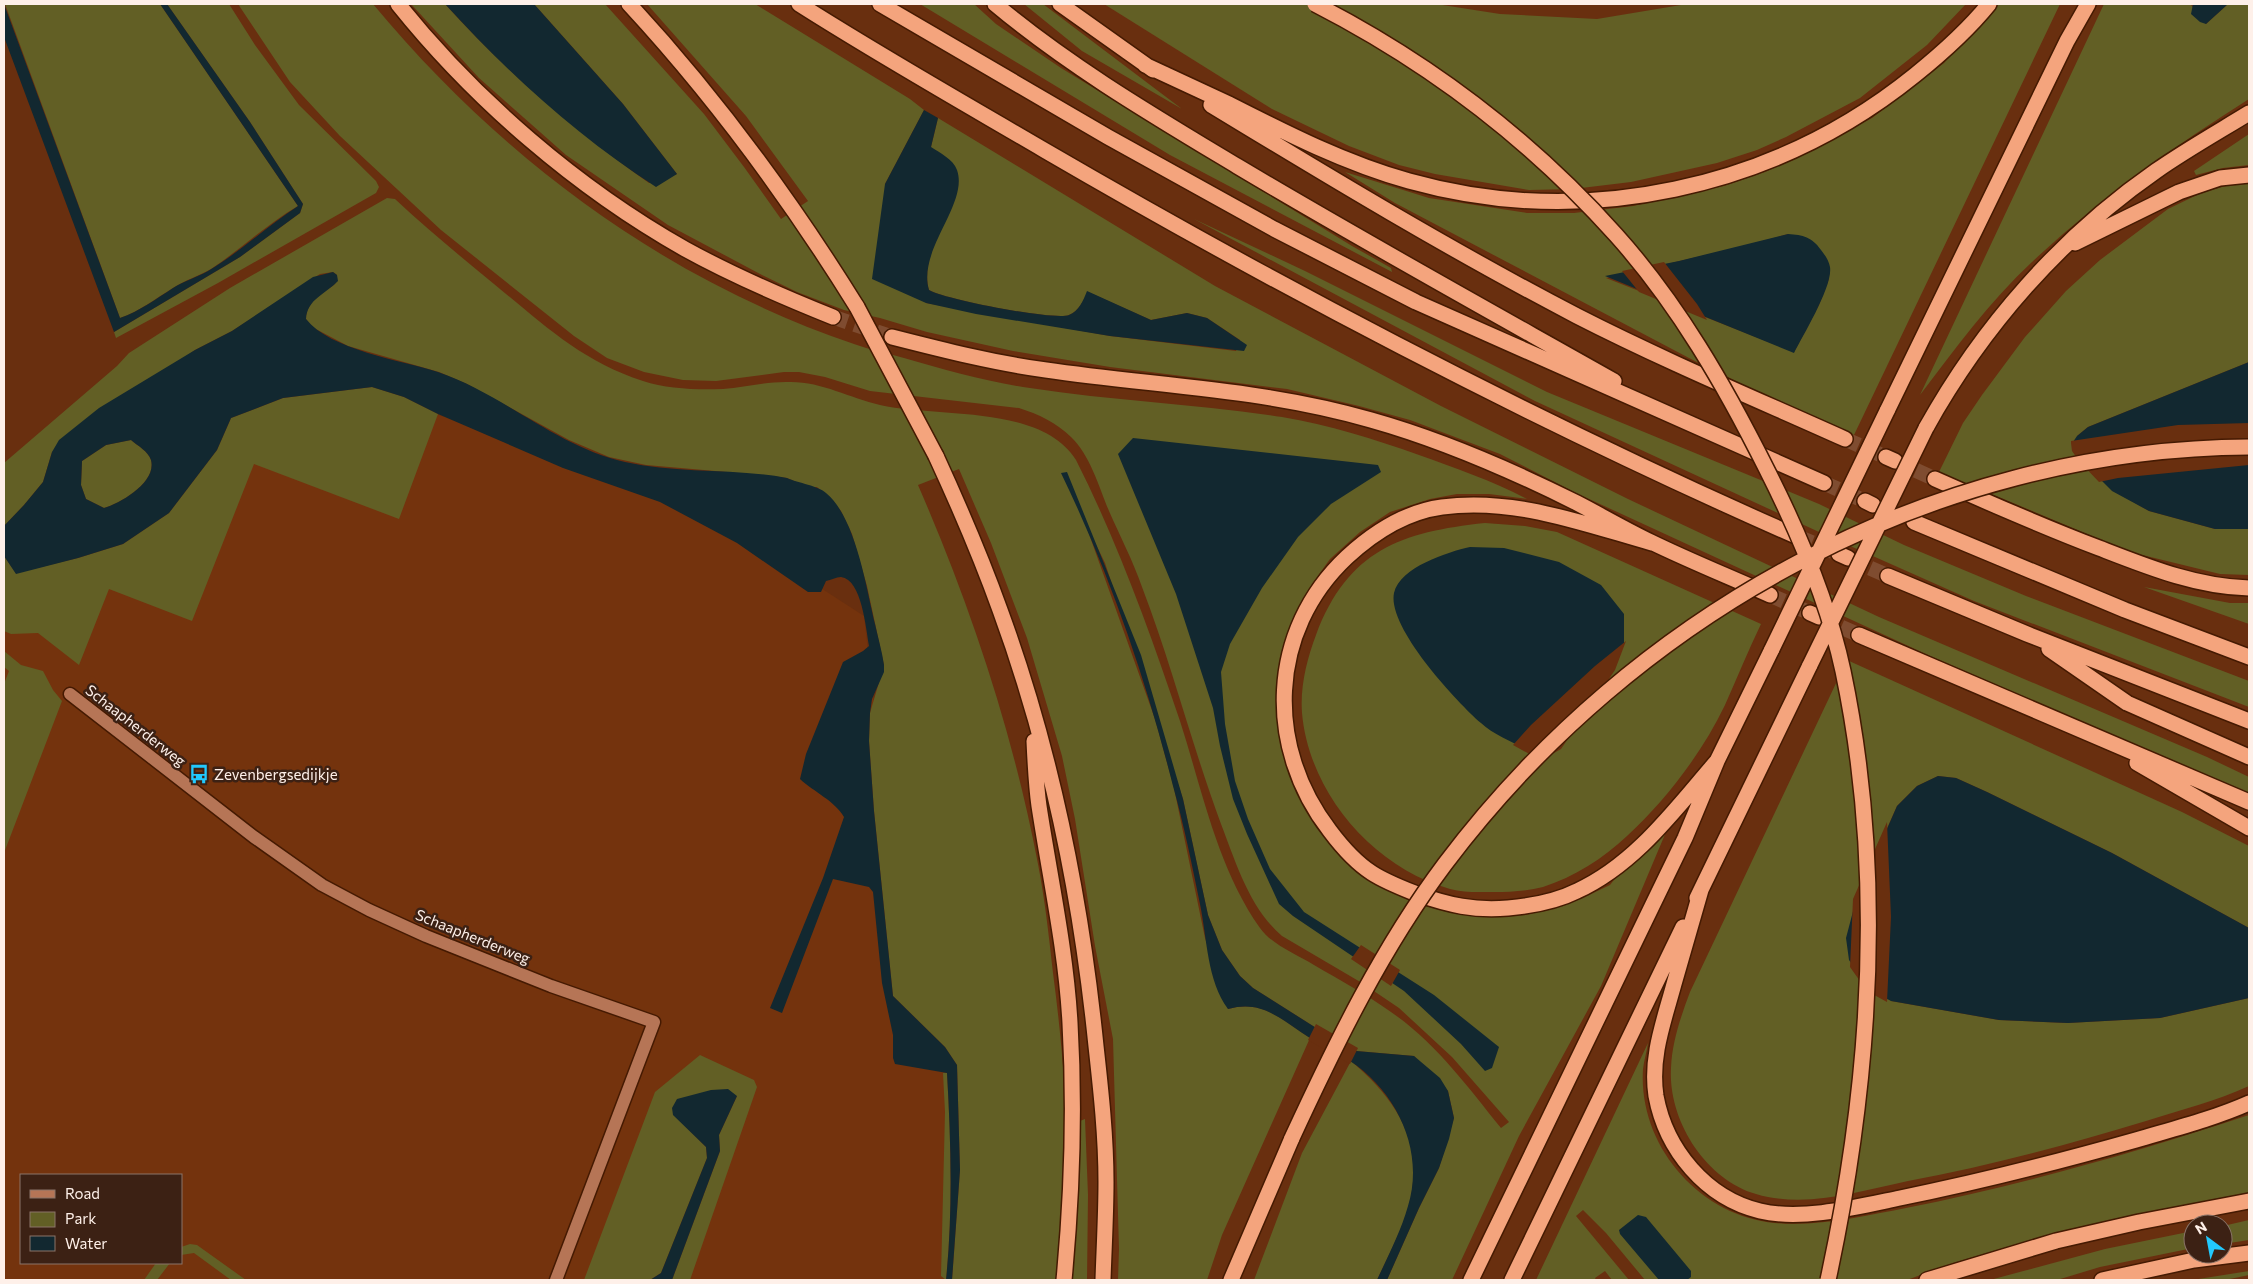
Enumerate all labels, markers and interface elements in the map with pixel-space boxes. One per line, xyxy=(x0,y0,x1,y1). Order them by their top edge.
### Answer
street label: Schaapherderweg xyxy=(82,680,190,770)
bus stop icon: Zevenbergsedijkje xyxy=(188,763,210,785)
place label: Zevenbergsedijkje xyxy=(214,765,338,783)
street label: Schaapherderweg xyxy=(413,905,533,967)
legend xyxy=(20,1174,182,1264)
text: Road xyxy=(65,1184,100,1202)
text: Park xyxy=(65,1209,96,1227)
north arrow xyxy=(2183,1214,2233,1264)
text: N xyxy=(2192,1218,2210,1238)
text: Water xyxy=(65,1234,107,1252)

